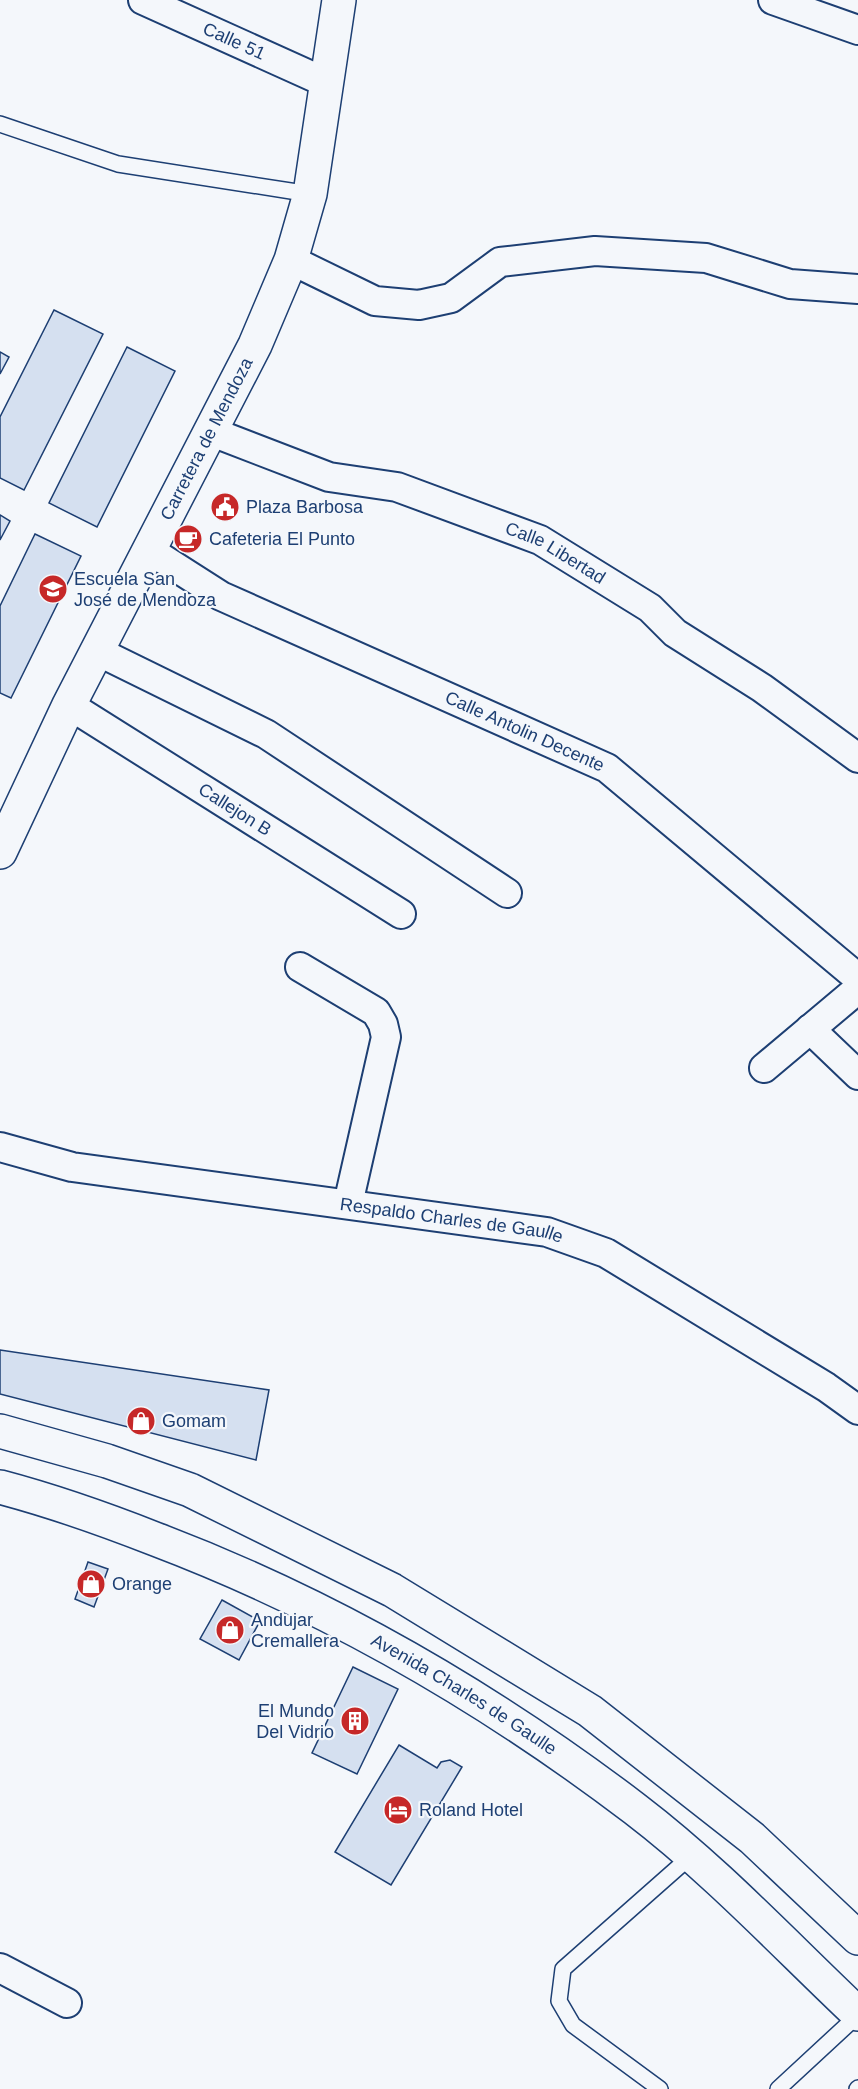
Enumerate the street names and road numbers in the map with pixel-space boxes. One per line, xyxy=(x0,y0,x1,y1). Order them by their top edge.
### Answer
street label: Calle 51 xyxy=(200,18,268,64)
street label: Carretera de Mendoza xyxy=(156,353,257,523)
street label: Calle Libertad xyxy=(503,518,609,588)
street label: Calle Antolin Decente xyxy=(442,687,607,776)
street label: Callejon B xyxy=(195,779,275,840)
street label: Respaldo Charles de Gaulle xyxy=(339,1194,566,1247)
street label: Avenida Charles de Gaulle xyxy=(368,1630,560,1759)

